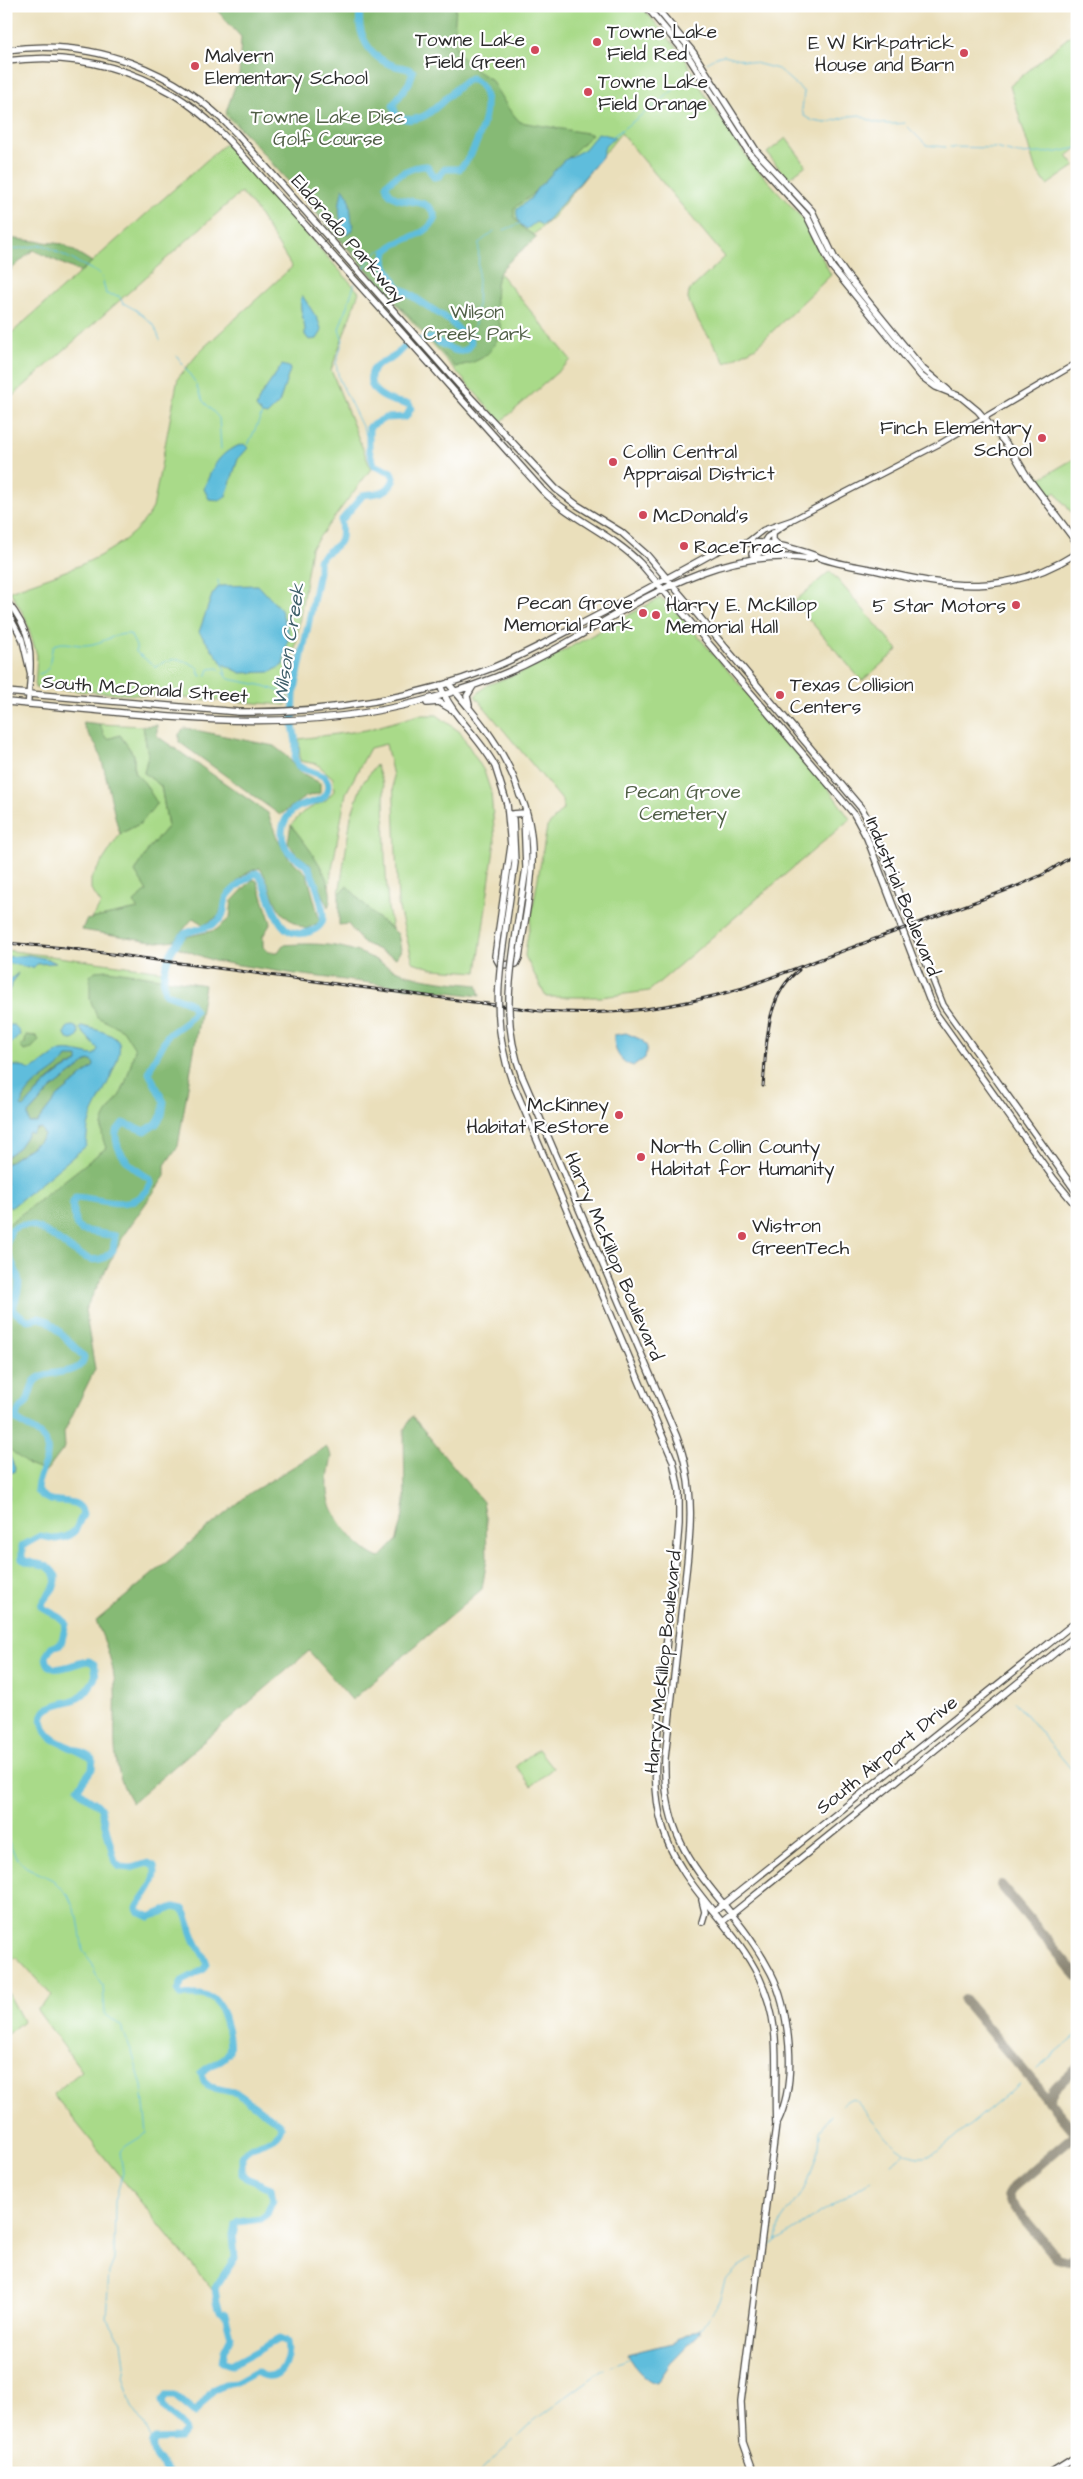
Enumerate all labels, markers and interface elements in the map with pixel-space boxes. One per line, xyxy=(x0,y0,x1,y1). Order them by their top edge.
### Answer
place label: Towne Lake Field Red xyxy=(607,19,717,68)
place label: Towne Lake Field Green xyxy=(415,27,525,76)
place label: E W Kirkpatrick House and Barn xyxy=(808,30,954,79)
marker: Towne Lake Field Red xyxy=(591,36,603,48)
place label: Malvern Elementary School xyxy=(205,43,368,93)
marker: Towne Lake Field Green xyxy=(529,44,541,56)
marker: E W Kirkpatrick House and Barn xyxy=(958,47,970,59)
marker: Malvern Elementary School xyxy=(189,60,201,72)
place label: Towne Lake Field Orange xyxy=(598,69,708,119)
marker: Towne Lake Field Orange xyxy=(582,86,594,98)
park label: Towne Lake Disc Golf Course xyxy=(251,104,405,153)
street label: Eldorado Parkway xyxy=(284,169,412,310)
park label: Wilson Creek Park xyxy=(423,299,531,348)
place label: Finch Elementary School xyxy=(880,415,1033,464)
marker: Finch Elementary School xyxy=(1036,432,1048,444)
place label: Collin Central Appraisal District xyxy=(623,439,775,488)
marker: Collin Central Appraisal District xyxy=(607,456,619,468)
place label: McDonald's xyxy=(653,503,748,530)
marker: McDonald's xyxy=(637,509,649,521)
place label: RaceTrac xyxy=(694,534,784,561)
marker: RaceTrac xyxy=(678,540,690,552)
water label: Wilson Creek xyxy=(266,580,313,707)
place label: Pecan Grove Memorial Park xyxy=(504,590,633,639)
place label: Harry E. McKillop Memorial Hall xyxy=(666,592,817,641)
place label: 5 Star Motors xyxy=(872,593,1006,620)
marker: 5 Star Motors xyxy=(1010,599,1022,611)
marker: Pecan Grove Memorial Park xyxy=(637,607,649,619)
marker: Harry E. McKillop Memorial Hall xyxy=(650,609,662,621)
street label: South McDonald Street xyxy=(41,669,249,710)
place label: Texas Collision Centers xyxy=(790,672,913,721)
marker: Texas Collision Centers xyxy=(774,689,786,701)
park label: Pecan Grove Cemetery xyxy=(625,779,741,829)
street label: Industrial Boulevard xyxy=(858,813,947,980)
place label: McKinney Habitat ReStore xyxy=(466,1092,610,1141)
marker: McKinney Habitat ReStore xyxy=(613,1109,625,1121)
place label: North Collin County Habitat for Humanity xyxy=(651,1134,835,1184)
street label: Harry McKillop Boulevard xyxy=(557,1148,670,1366)
marker: North Collin County Habitat for Humanity xyxy=(635,1151,647,1163)
place label: Wistron GreenTech xyxy=(752,1213,850,1262)
marker: Wistron GreenTech xyxy=(736,1230,748,1242)
street label: Harry McKillop Boulevard xyxy=(638,1549,690,1775)
street label: South Airport Drive xyxy=(810,1689,964,1821)

